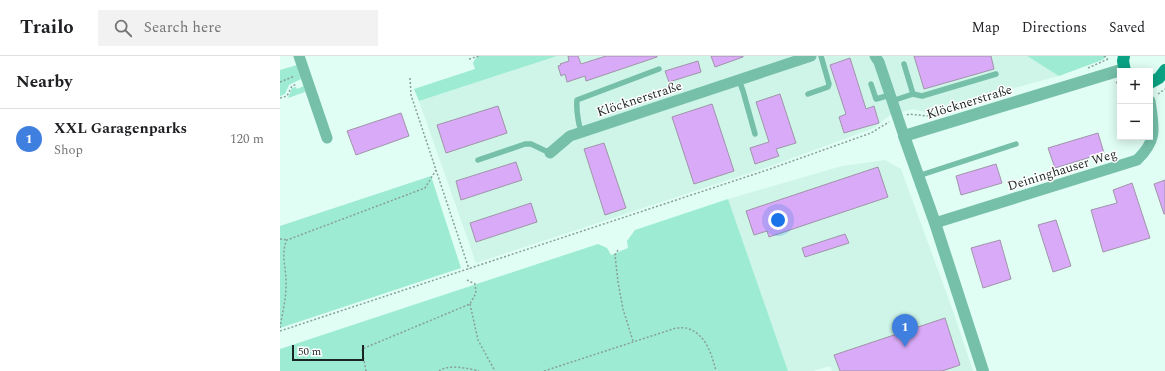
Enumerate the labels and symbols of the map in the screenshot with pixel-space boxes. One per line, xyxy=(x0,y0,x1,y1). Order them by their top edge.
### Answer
street label: Klöcknerstraße xyxy=(594,76,684,122)
street label: Klöcknerstraße xyxy=(924,79,1015,124)
street label: Deininghauser Weg xyxy=(1005,144,1120,196)
your location xyxy=(768,210,788,230)
pin: 1 xyxy=(892,314,918,347)
scale bar xyxy=(292,343,364,362)

